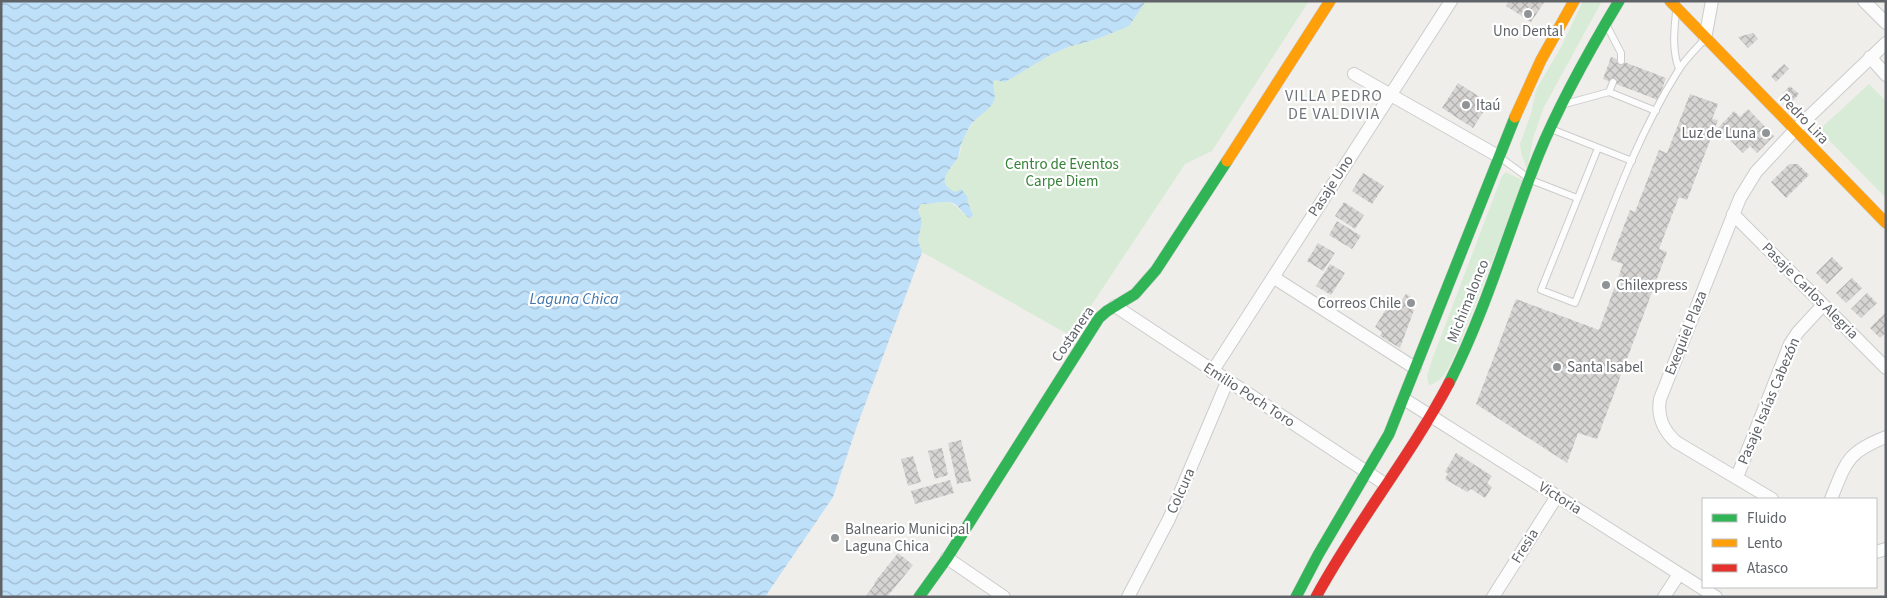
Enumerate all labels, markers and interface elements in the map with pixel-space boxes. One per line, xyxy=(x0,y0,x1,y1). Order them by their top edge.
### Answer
marker: Uno Dental xyxy=(1522,8,1534,20)
place label: Uno Dental xyxy=(1493,21,1563,42)
district label: VILLA PEDRO DE VALDIVIA xyxy=(1285,85,1383,125)
street label: Pedro Lira xyxy=(1774,89,1834,149)
place label: Itaú xyxy=(1476,95,1500,116)
marker: Itaú xyxy=(1460,99,1472,111)
place label: Luz de Luna xyxy=(1681,123,1756,144)
marker: Luz de Luna xyxy=(1760,127,1772,139)
street label: Pasaje Uno xyxy=(1303,151,1359,221)
park label: Centro de Eventos Carpe Diem xyxy=(1005,154,1119,192)
street label: Pasaje Carlos Alegria xyxy=(1757,238,1863,344)
street label: Michimalonco xyxy=(1442,256,1494,346)
place label: Chilexpress xyxy=(1616,275,1688,296)
marker: Chilexpress xyxy=(1600,279,1612,291)
water label: Laguna Chica xyxy=(529,288,619,310)
street label: Exequiel Plaza xyxy=(1660,288,1712,378)
place label: Correos Chile xyxy=(1318,293,1401,314)
marker: Correos Chile xyxy=(1405,297,1417,309)
street label: Costanera xyxy=(1047,302,1099,366)
street label: Pasaje Isaías Cabezón xyxy=(1733,334,1805,468)
place label: Santa Isabel xyxy=(1567,357,1644,378)
street label: Emilio Poch Toro xyxy=(1199,358,1299,432)
marker: Santa Isabel xyxy=(1551,361,1563,373)
street label: Colcura xyxy=(1162,465,1200,517)
street label: Victoria xyxy=(1534,476,1586,520)
legend xyxy=(1702,498,1877,588)
text: Fluido xyxy=(1747,508,1787,529)
place label: Balneario Municipal Laguna Chica xyxy=(845,519,969,557)
street label: Fresia xyxy=(1506,525,1544,567)
marker: Balneario Municipal Laguna Chica xyxy=(829,532,841,544)
text: Lento xyxy=(1747,533,1783,554)
text: Atasco xyxy=(1747,558,1788,579)

